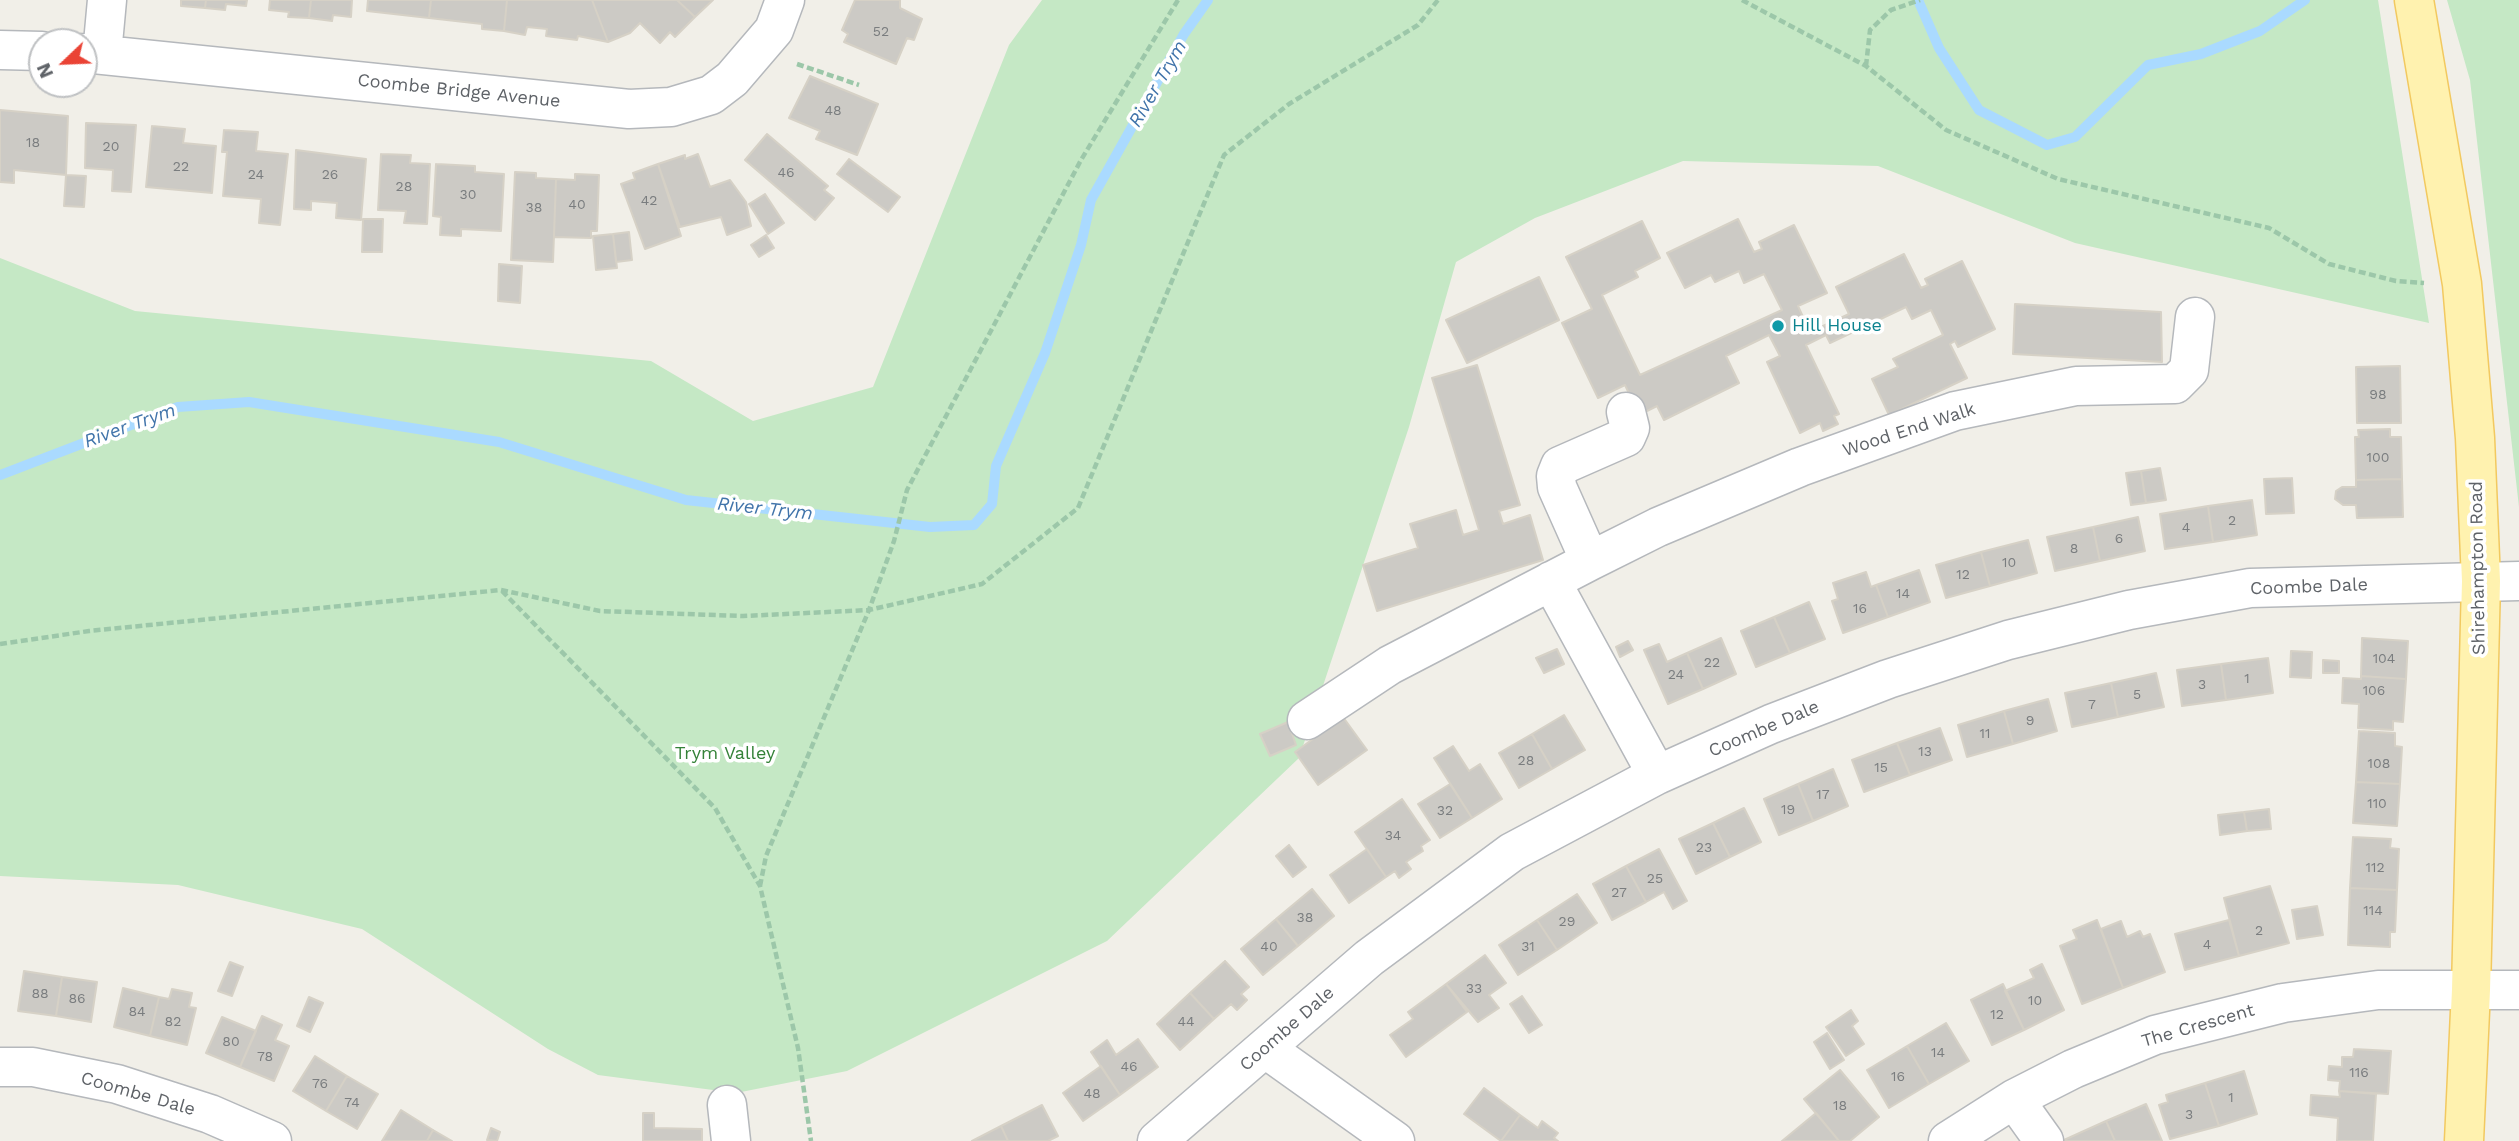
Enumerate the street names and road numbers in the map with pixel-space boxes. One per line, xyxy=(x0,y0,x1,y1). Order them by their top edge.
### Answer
street label: Coombe Bridge Avenue xyxy=(357,70,561,112)
street label: Wood End Walk xyxy=(1840,398,1978,462)
street label: Shirehampton Road xyxy=(2466,481,2490,655)
street label: Coombe Dale xyxy=(2250,574,2368,600)
street label: Coombe Dale xyxy=(1705,696,1823,762)
street label: Coombe Dale xyxy=(1235,982,1339,1076)
street label: The Crescent xyxy=(2139,1000,2257,1052)
street label: Coombe Dale xyxy=(78,1067,198,1121)

